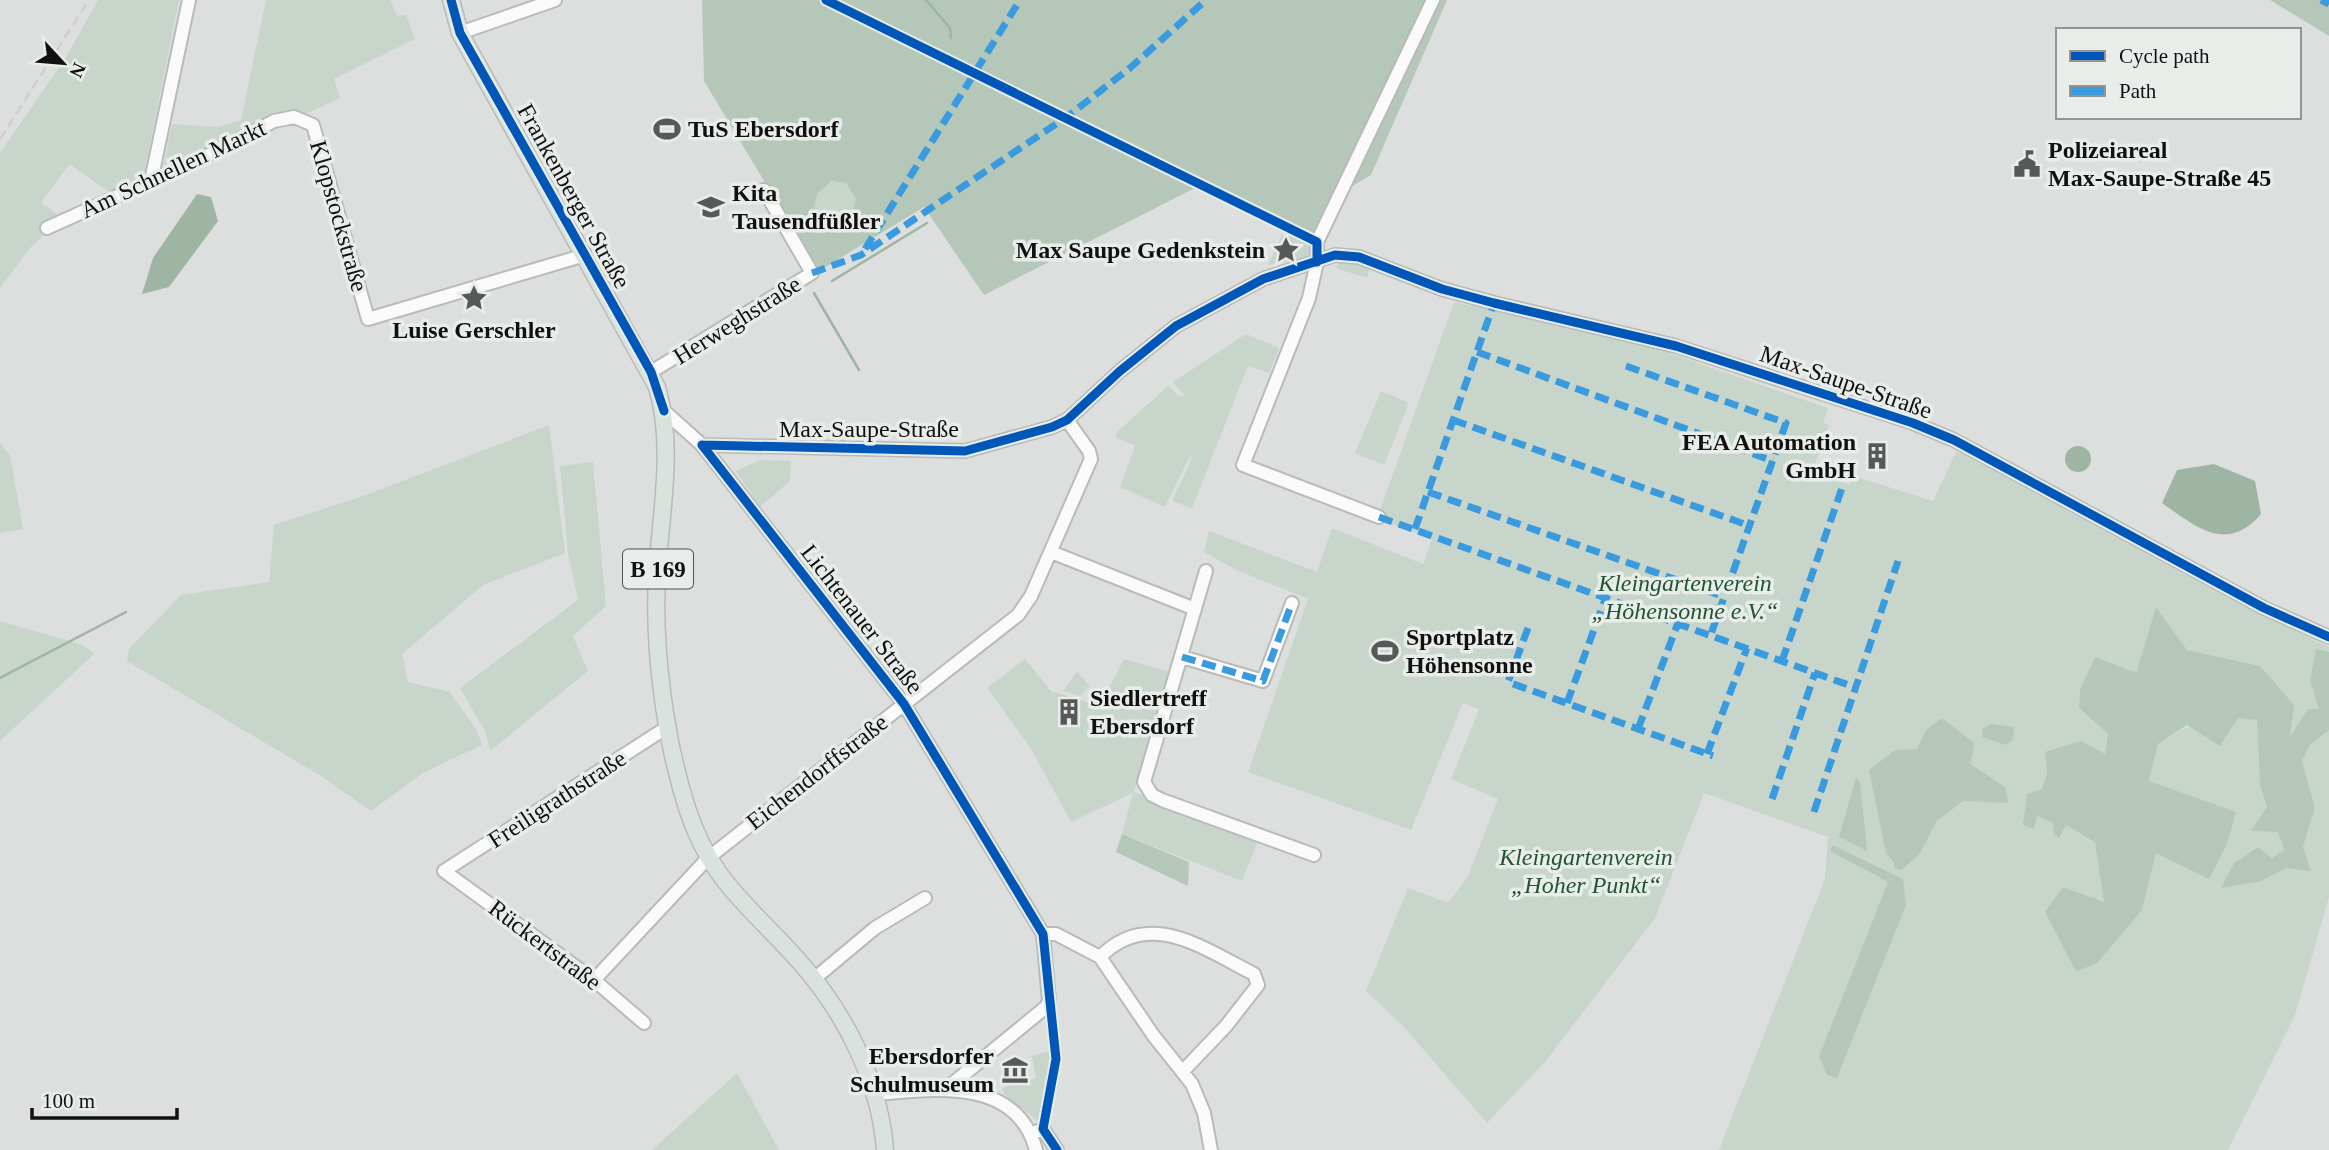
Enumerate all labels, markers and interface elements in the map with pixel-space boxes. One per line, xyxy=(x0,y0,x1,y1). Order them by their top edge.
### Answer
north arrow xyxy=(28,28,98,98)
legend xyxy=(2056,28,2301,119)
text: Cycle path xyxy=(2119,44,2210,68)
text: N xyxy=(65,59,90,81)
text: Path xyxy=(2119,79,2157,103)
street label: Frankenberger Straße xyxy=(512,99,636,293)
sports icon: TuS Ebersdorf xyxy=(652,114,682,144)
street label: Am Schnellen Markt xyxy=(76,115,270,223)
place label: TuS Ebersdorf xyxy=(688,116,840,142)
street label: Klopstockstraße xyxy=(305,137,373,295)
place label: Polizeiareal Max-Saupe-Straße 45 xyxy=(2048,137,2271,191)
public building icon: Polizeiareal Max-Saupe-Straße 45 xyxy=(2012,149,2042,179)
place label: Kita Tausendfüßler xyxy=(732,180,881,234)
school or university icon: Kita Tausendfüßler xyxy=(696,192,726,222)
place icon: Max Saupe Gedenkstein xyxy=(1271,235,1301,265)
place label: Max Saupe Gedenkstein xyxy=(1016,237,1265,263)
street label: Herweghstraße xyxy=(669,270,805,370)
place icon: Luise Gerschler xyxy=(459,283,489,313)
place label: Luise Gerschler xyxy=(392,317,556,343)
street label: Max-Saupe-Straße xyxy=(1757,340,1935,424)
street label: Max-Saupe-Straße xyxy=(779,416,959,442)
place label: FEA Automation GmbH xyxy=(1682,429,1856,483)
building icon: FEA Automation GmbH xyxy=(1862,441,1892,471)
street label: Lichtenauer Straße xyxy=(796,539,928,699)
road number: B 169 xyxy=(623,550,693,589)
park label: Kleingartenverein „Höhensonne e.V.“ xyxy=(1592,570,1778,624)
place label: Sportplatz Höhensonne xyxy=(1406,624,1533,678)
sports icon: Sportplatz Höhensonne xyxy=(1370,636,1400,666)
place label: Siedlertreff Ebersdorf xyxy=(1090,685,1208,739)
building icon: Siedlertreff Ebersdorf xyxy=(1054,697,1084,727)
street label: Eichendorffstraße xyxy=(741,709,893,835)
street label: Freiligrathstraße xyxy=(483,745,631,853)
park label: Kleingartenverein „Hoher Punkt“ xyxy=(1498,844,1673,898)
street label: Rückertstraße xyxy=(484,895,606,995)
place label: Ebersdorfer Schulmuseum xyxy=(850,1043,994,1097)
museum icon: Ebersdorfer Schulmuseum xyxy=(1000,1055,1030,1085)
scale bar xyxy=(32,1076,177,1120)
text: 100 m xyxy=(42,1089,95,1113)

